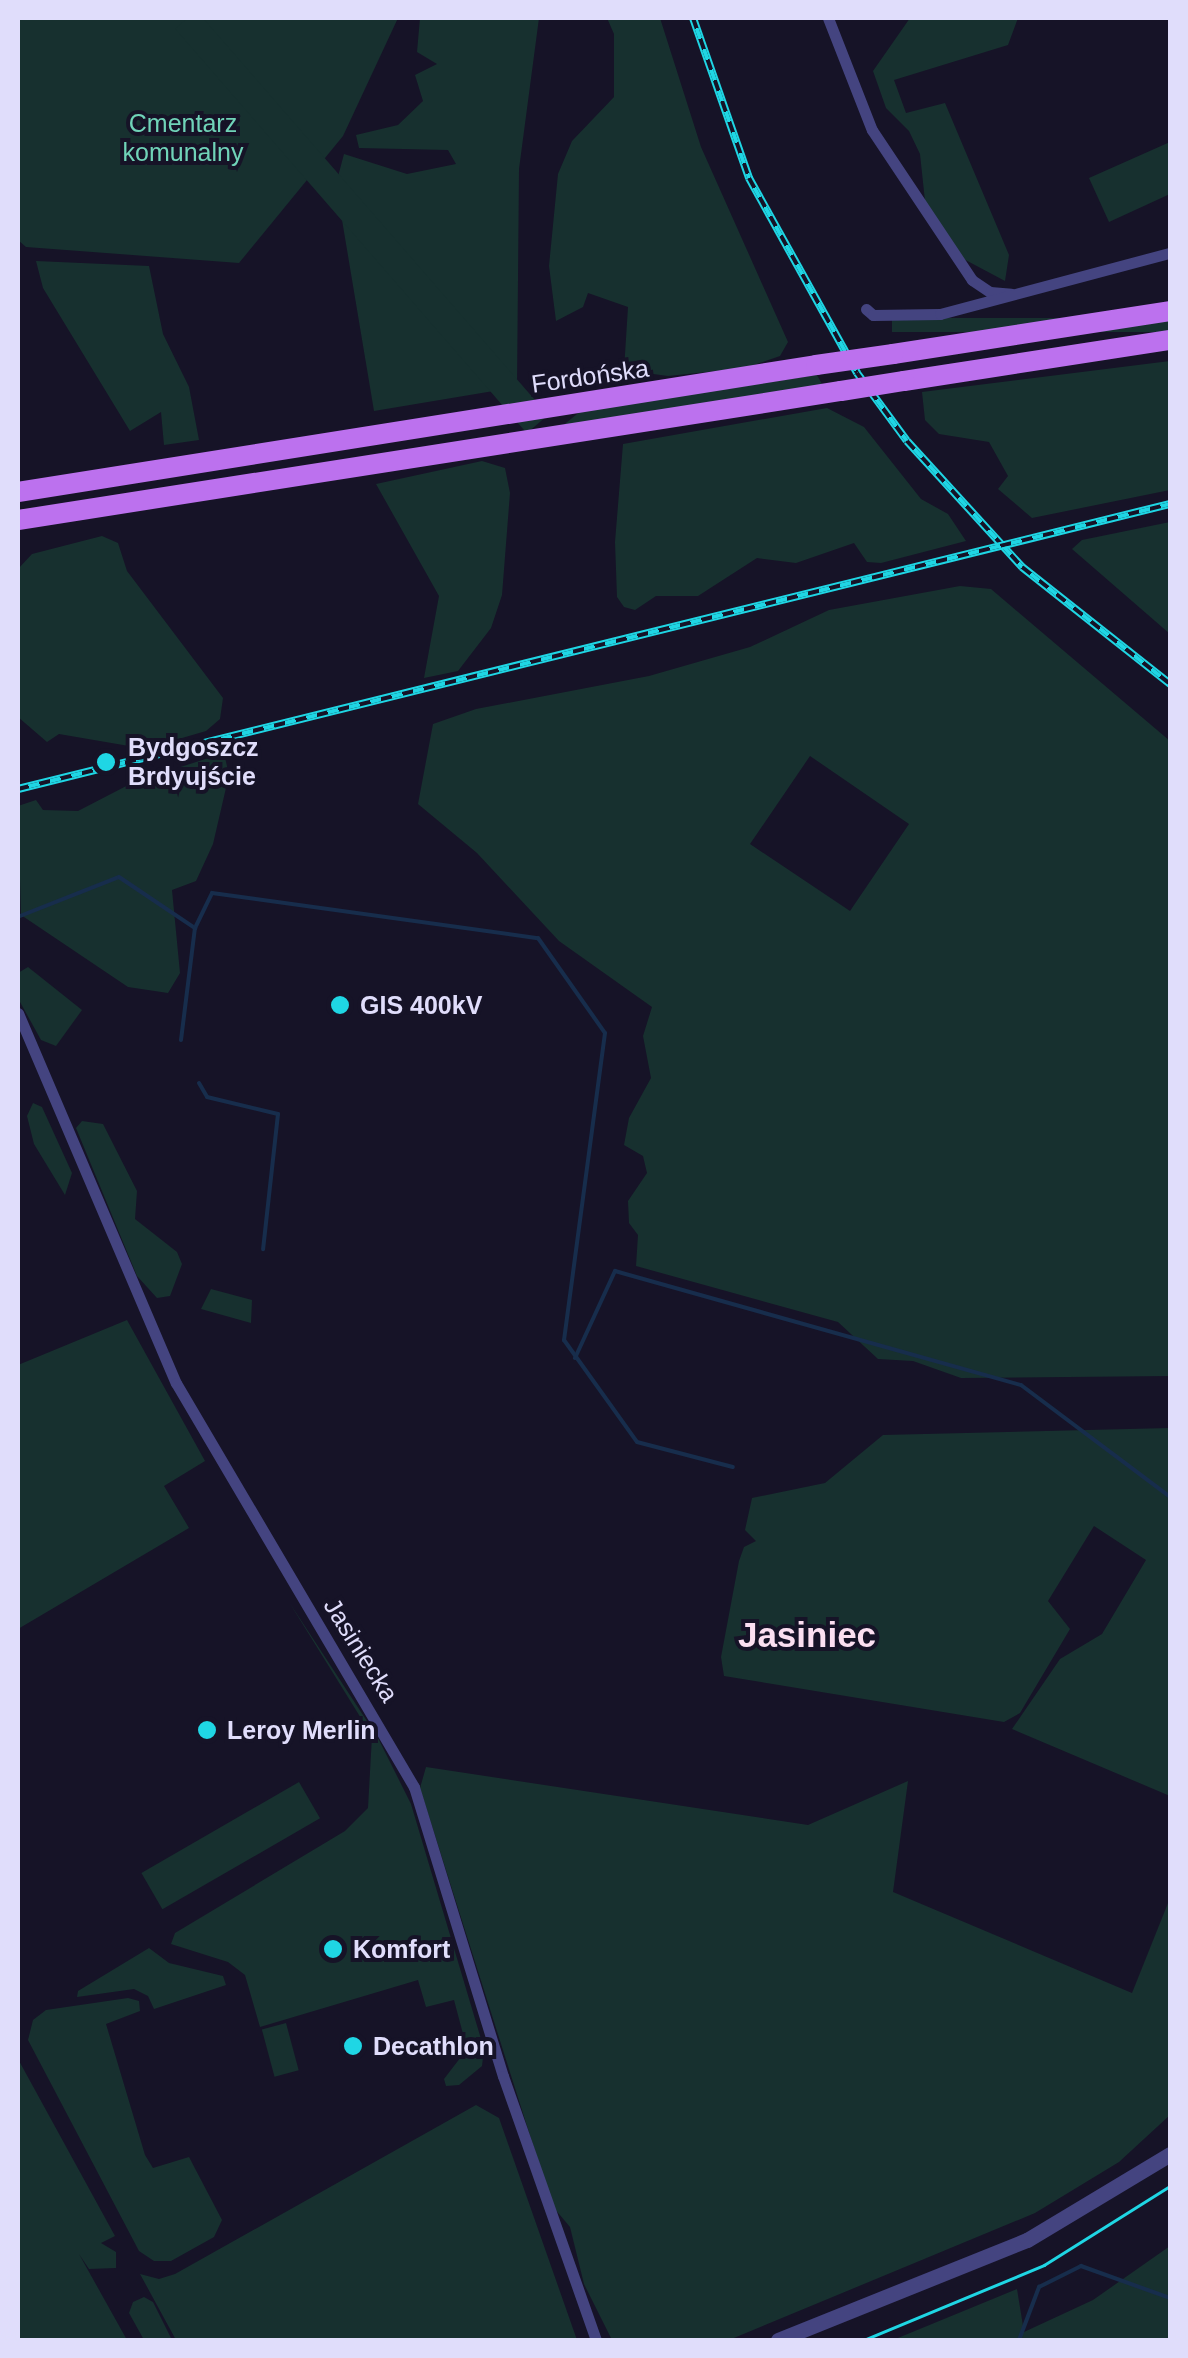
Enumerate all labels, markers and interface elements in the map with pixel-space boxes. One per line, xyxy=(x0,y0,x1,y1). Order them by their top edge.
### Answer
park label: Cmentarz komunalny xyxy=(123,109,243,168)
street label: Fordońska xyxy=(529,353,651,399)
place label: Bydgoszcz Brdyujście xyxy=(128,733,259,792)
marker: Bydgoszcz Brdyujście xyxy=(93,749,119,775)
place label: GIS 400kV xyxy=(360,990,482,1020)
marker: GIS 400kV xyxy=(329,994,351,1016)
street label: Jasiniecka xyxy=(317,1593,405,1707)
district label: Jasiniec xyxy=(738,1614,876,1656)
place label: Leroy Merlin xyxy=(227,1715,376,1745)
marker: Leroy Merlin xyxy=(196,1719,218,1741)
place label: Komfort xyxy=(353,1934,450,1964)
marker: Komfort xyxy=(322,1938,344,1960)
place label: Decathlon xyxy=(373,2031,494,2061)
marker: Decathlon xyxy=(342,2035,364,2057)

